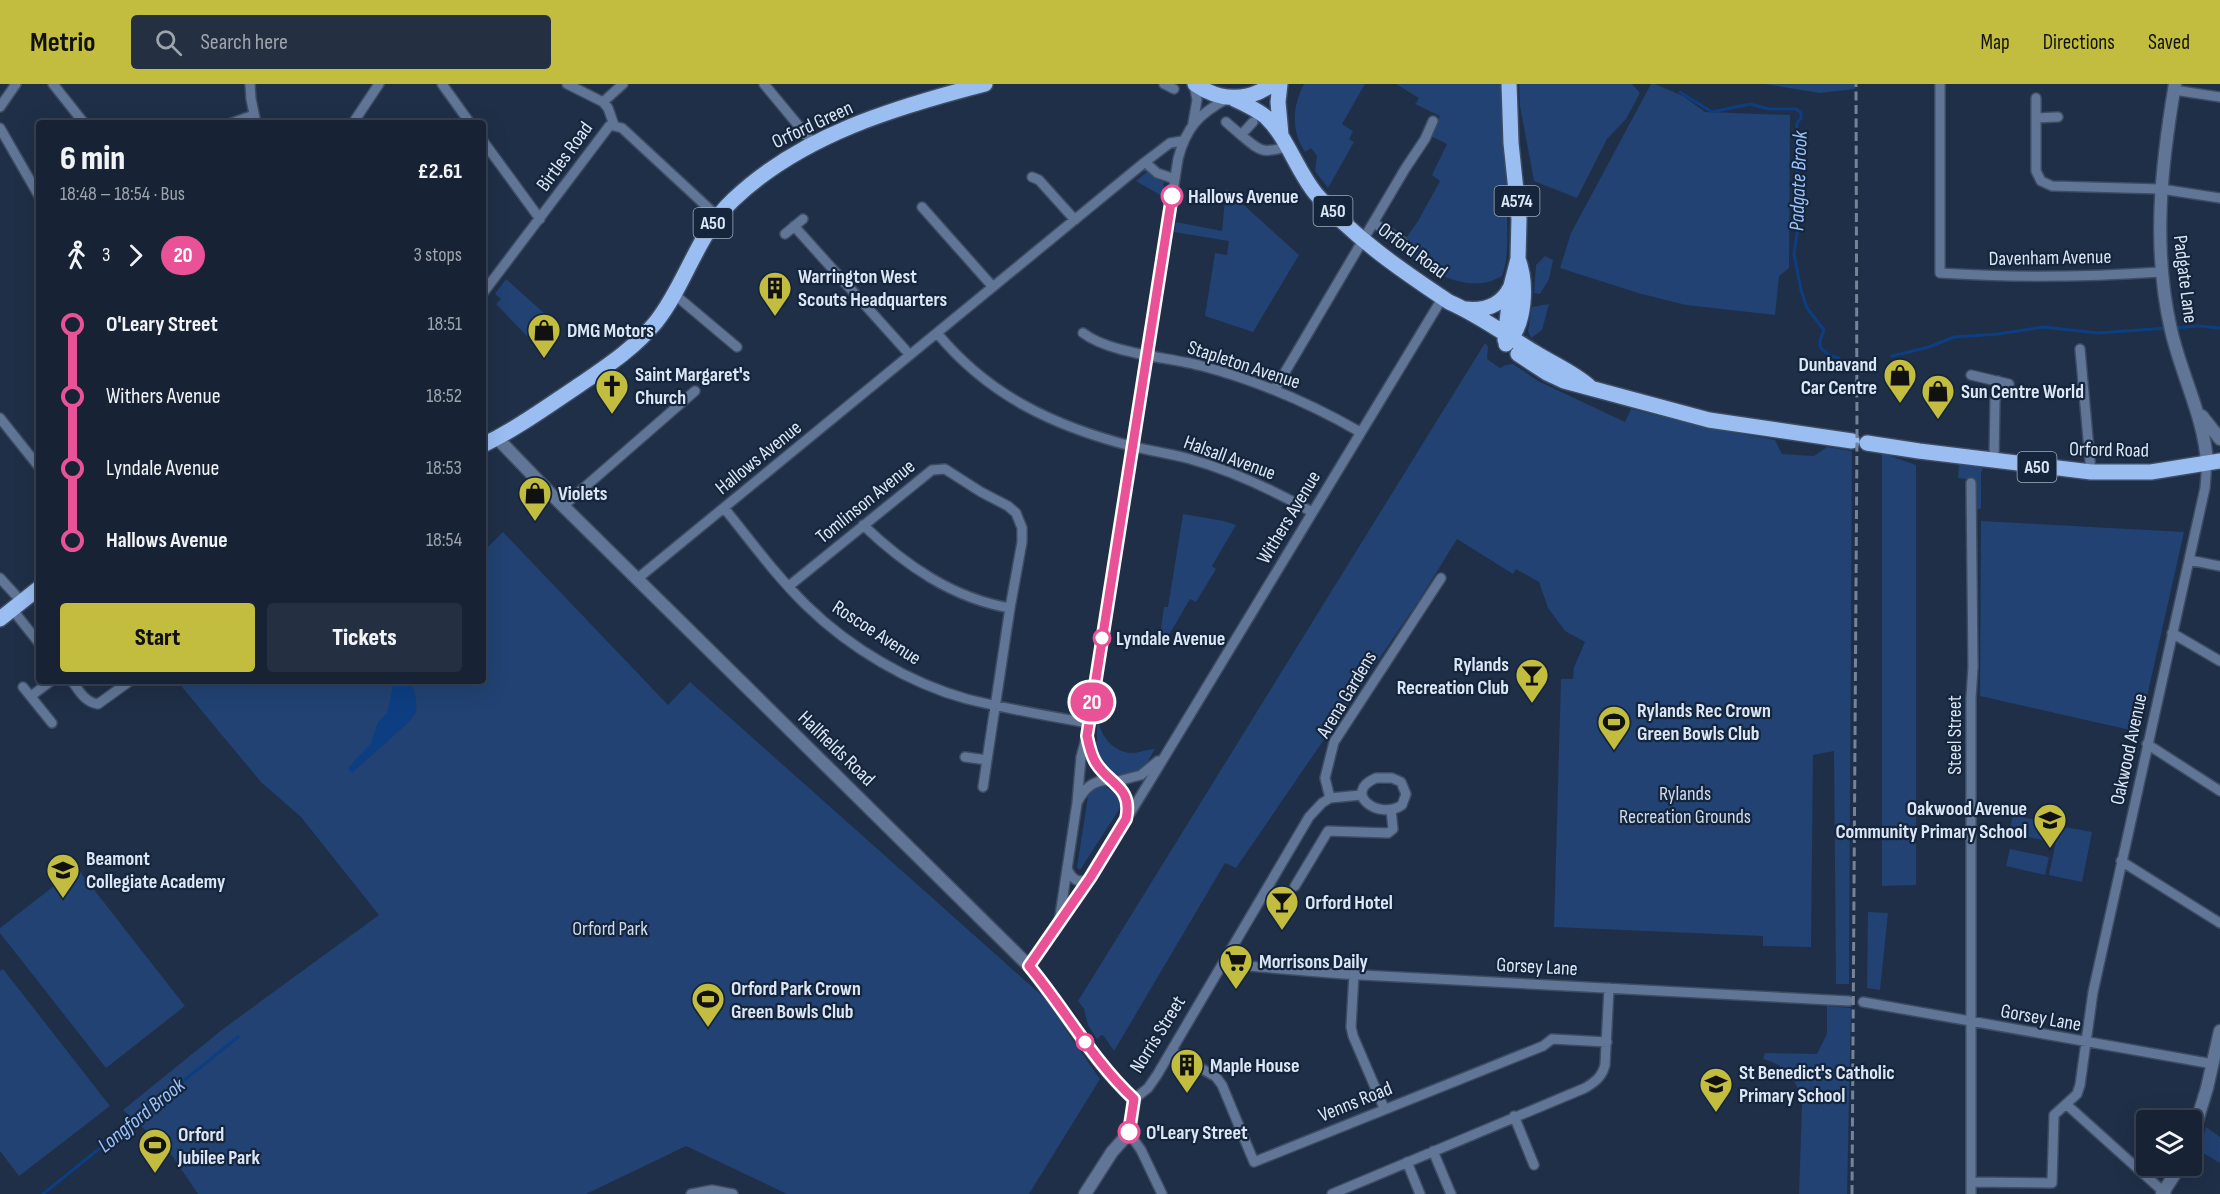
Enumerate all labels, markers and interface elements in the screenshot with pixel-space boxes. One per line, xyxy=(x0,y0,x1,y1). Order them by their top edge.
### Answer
search box xyxy=(131,15,551,69)
text: Metrio xyxy=(30,26,95,59)
icon: search xyxy=(152,26,185,59)
text: Search here xyxy=(200,29,288,56)
text: Map xyxy=(1980,30,2010,55)
text: Directions xyxy=(2043,30,2115,55)
text: Saved xyxy=(2148,30,2190,55)
street label: Orford Green xyxy=(768,96,857,154)
street label: Birtles Road xyxy=(532,117,598,196)
water label: Padgate Brook xyxy=(1784,129,1813,231)
text: 6 min xyxy=(60,139,125,179)
text: £2.61 xyxy=(418,158,462,185)
text: 18:48 – 18:54 · Bus xyxy=(60,182,185,206)
marker: Hallows Avenue xyxy=(1161,185,1183,207)
place label: Hallows Avenue xyxy=(1188,185,1298,209)
road number: A574 xyxy=(1494,186,1540,216)
road number: A50 xyxy=(1314,196,1352,226)
road number: A50 xyxy=(694,208,732,238)
street label: Orford Road xyxy=(1373,218,1452,284)
street label: Padgate Lane xyxy=(2168,234,2202,325)
icon: walk xyxy=(60,239,93,272)
icon: forward xyxy=(119,239,152,272)
text: 3 xyxy=(102,243,110,267)
text: 20 xyxy=(173,243,193,268)
text: 3 stops xyxy=(414,243,462,267)
street label: Davenham Avenue xyxy=(1989,245,2112,271)
place label: Warrington West Scouts Headquarters xyxy=(798,265,948,312)
building icon: Warrington West Scouts Headquarters xyxy=(757,270,793,317)
text: O'Leary Street xyxy=(106,311,218,338)
text: 18:51 xyxy=(427,312,462,336)
shop icon: DMG Motors xyxy=(526,312,562,359)
place label: DMG Motors xyxy=(567,319,654,343)
street label: Stapleton Avenue xyxy=(1184,335,1303,394)
place label: Dunbavand Car Centre xyxy=(1798,353,1877,400)
shop icon: Dunbavand Car Centre xyxy=(1882,357,1918,404)
place label: Saint Margaret's Church xyxy=(635,363,751,410)
church icon: Saint Margaret's Church xyxy=(594,368,630,415)
shop icon: Sun Centre World xyxy=(1920,373,1956,420)
place label: Sun Centre World xyxy=(1961,380,2084,404)
text: Withers Avenue xyxy=(106,383,221,410)
text: 18:52 xyxy=(426,384,462,408)
street label: Hallows Avenue xyxy=(711,416,807,500)
street label: Halsall Avenue xyxy=(1180,430,1279,486)
street label: Orford Road xyxy=(2069,437,2149,463)
road number: A50 xyxy=(2018,452,2056,482)
text: Lyndale Avenue xyxy=(106,455,219,482)
street label: Tomlinson Avenue xyxy=(811,455,920,549)
text: 18:53 xyxy=(426,456,462,480)
street label: Withers Avenue xyxy=(1252,467,1326,568)
shop icon: Violets xyxy=(517,475,553,522)
place label: Violets xyxy=(558,482,608,506)
text: Hallows Avenue xyxy=(106,527,228,554)
text: 18:54 xyxy=(426,528,462,552)
street label: Roscoe Avenue xyxy=(828,595,925,670)
button: Start xyxy=(60,603,255,672)
button: Tickets xyxy=(267,603,462,672)
place label: Lyndale Avenue xyxy=(1116,627,1225,651)
marker: Lyndale Avenue xyxy=(1093,629,1111,647)
street label: Arena Gardens xyxy=(1311,647,1382,743)
place label: Rylands Recreation Club xyxy=(1397,653,1509,700)
bar icon: Rylands Recreation Club xyxy=(1514,657,1550,704)
line badge: 20 xyxy=(1065,682,1119,722)
text: 20 xyxy=(1082,690,1102,715)
street label: Oakwood Avenue xyxy=(2105,691,2152,807)
street label: Steel Street xyxy=(1943,695,1967,775)
place label: Rylands Rec Crown Green Bowls Club xyxy=(1637,699,1771,746)
sports icon: Rylands Rec Crown Green Bowls Club xyxy=(1596,704,1632,751)
street label: Hallfields Road xyxy=(793,706,880,791)
park label: Rylands Recreation Grounds xyxy=(1619,782,1751,829)
place label: Oakwood Avenue Community Primary School xyxy=(1835,797,2027,844)
school or university icon: Oakwood Avenue Community Primary School xyxy=(2032,802,2068,849)
place label: Beamont Collegiate Academy xyxy=(86,847,226,894)
school or university icon: Beamont Collegiate Academy xyxy=(45,852,81,899)
bar icon: Orford Hotel xyxy=(1264,884,1300,931)
place label: Orford Hotel xyxy=(1305,891,1393,915)
park label: Orford Park xyxy=(572,917,648,941)
supermarket icon: Morrisons Daily xyxy=(1218,943,1254,990)
place label: Morrisons Daily xyxy=(1259,950,1368,974)
street label: Gorsey Lane xyxy=(1496,953,1578,981)
place label: Orford Park Crown Green Bowls Club xyxy=(731,977,861,1024)
sports icon: Orford Park Crown Green Bowls Club xyxy=(690,981,726,1028)
street label: Norris Street xyxy=(1125,992,1191,1077)
street label: Gorsey Lane xyxy=(1999,999,2083,1037)
unlabelled marker xyxy=(1076,1033,1094,1051)
building icon: Maple House xyxy=(1169,1047,1205,1094)
place label: Maple House xyxy=(1210,1054,1300,1078)
place label: St Benedict's Catholic Primary School xyxy=(1739,1061,1895,1108)
school or university icon: St Benedict's Catholic Primary School xyxy=(1698,1066,1734,1113)
water label: Longford Brook xyxy=(93,1072,191,1158)
street label: Venns Road xyxy=(1315,1076,1396,1128)
map controls xyxy=(2136,1110,2202,1176)
button: layers xyxy=(2136,1110,2202,1176)
marker: O'Leary Street xyxy=(1118,1121,1140,1143)
place label: O'Leary Street xyxy=(1146,1121,1248,1145)
place label: Orford Jubilee Park xyxy=(177,1123,260,1170)
sports icon: Orford Jubilee Park xyxy=(137,1127,173,1174)

